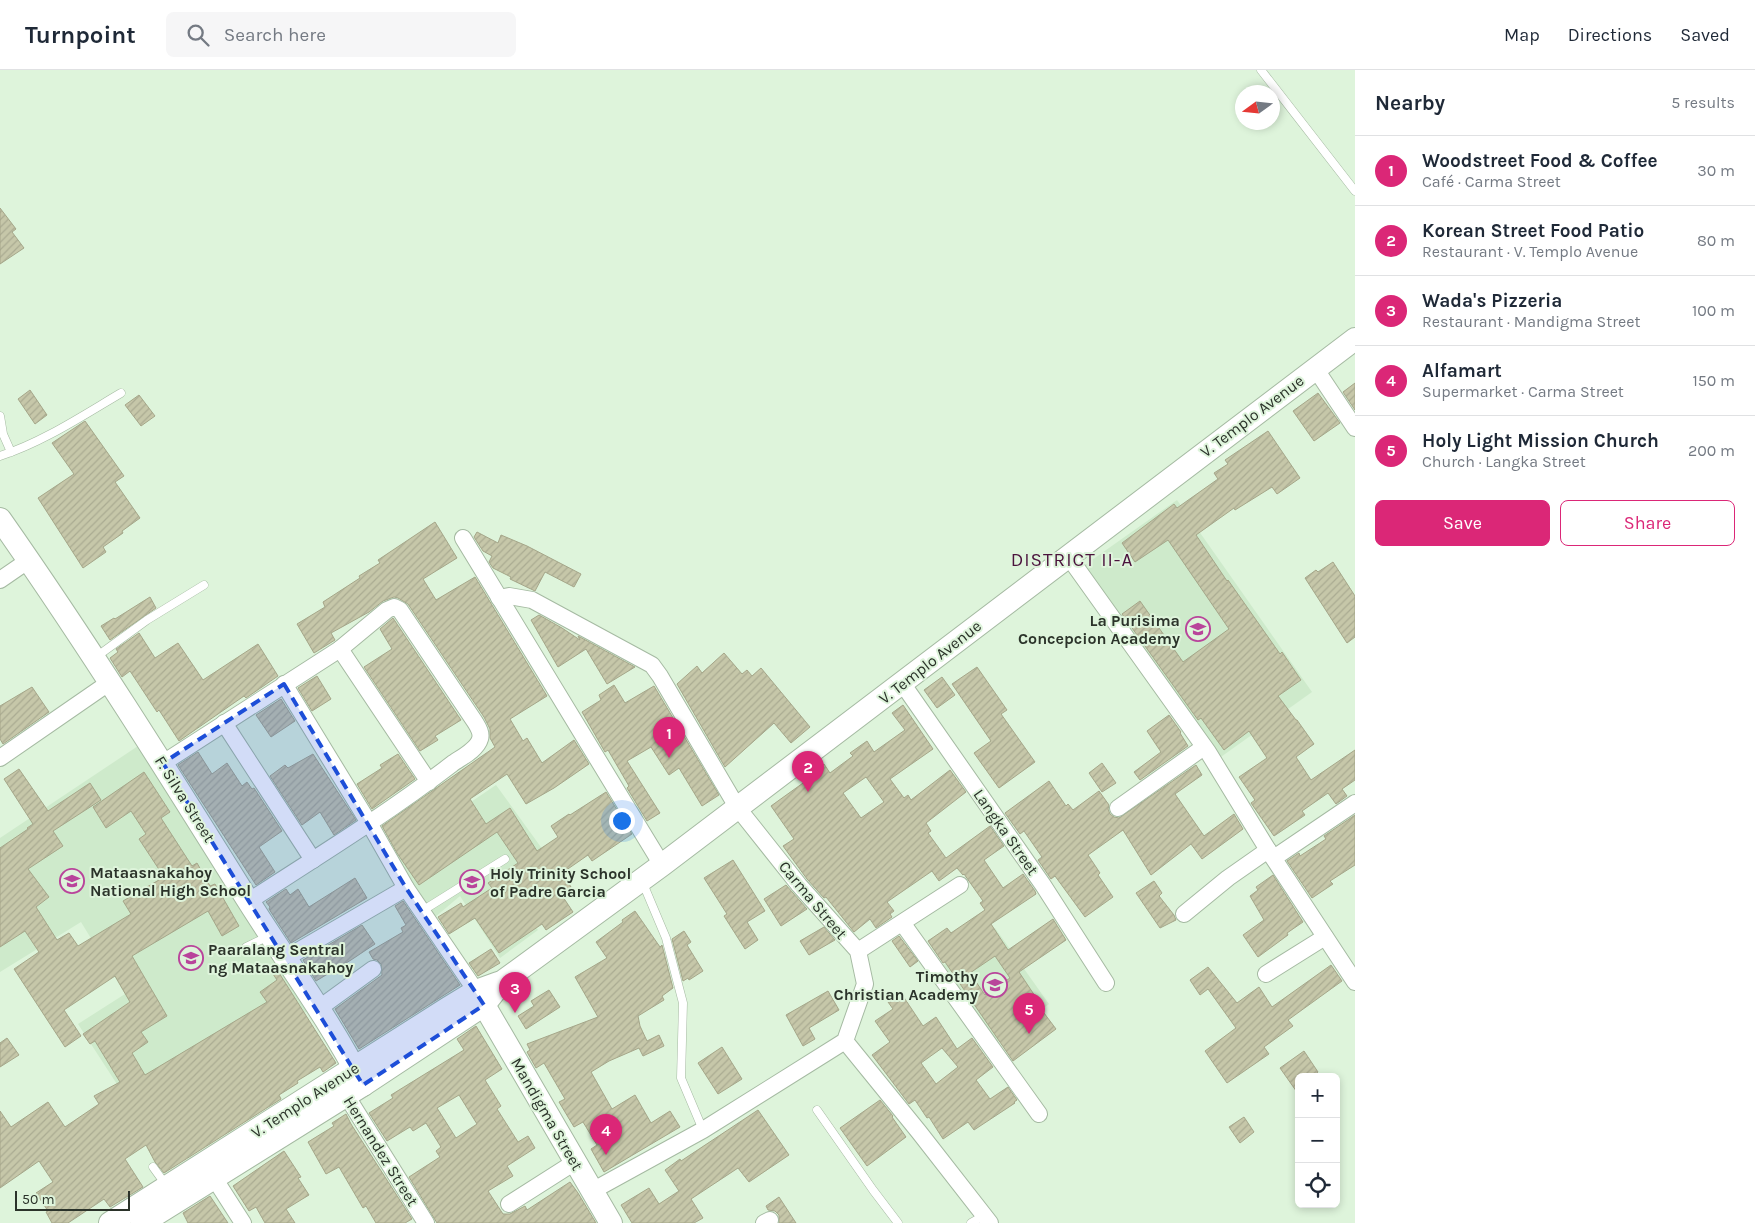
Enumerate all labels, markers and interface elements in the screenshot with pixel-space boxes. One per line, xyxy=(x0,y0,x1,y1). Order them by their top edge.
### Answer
search box xyxy=(166,12,516,57)
text: Turnpoint xyxy=(25,21,136,49)
icon: search xyxy=(184,21,212,49)
text: Search here xyxy=(224,24,326,46)
text: Map xyxy=(1504,24,1540,46)
text: Directions xyxy=(1568,24,1652,46)
text: Saved xyxy=(1680,24,1730,46)
north arrow xyxy=(1235,85,1280,130)
text: Nearby xyxy=(1375,91,1445,115)
text: 5 results xyxy=(1671,93,1735,112)
text: Woodstreet Food & Coffee xyxy=(1422,150,1658,172)
text: 1 xyxy=(1388,161,1394,180)
text: 30 m xyxy=(1697,161,1735,180)
text: Café · Carma Street xyxy=(1422,172,1561,191)
text: Korean Street Food Patio xyxy=(1422,220,1644,242)
text: 2 xyxy=(1386,231,1396,250)
text: 80 m xyxy=(1697,231,1735,250)
text: Restaurant · V. Templo Avenue xyxy=(1422,242,1638,261)
text: Wada's Pizzeria xyxy=(1422,290,1562,312)
text: 3 xyxy=(1386,301,1396,320)
text: 100 m xyxy=(1692,301,1735,320)
text: Restaurant · Mandigma Street xyxy=(1422,312,1640,331)
text: Alfamart xyxy=(1422,360,1502,382)
street label: V. Templo Avenue xyxy=(1196,371,1308,461)
text: 4 xyxy=(1386,371,1396,390)
text: 150 m xyxy=(1692,371,1735,390)
text: Supermarket · Carma Street xyxy=(1422,382,1624,401)
text: Holy Light Mission Church xyxy=(1422,430,1659,452)
text: 5 xyxy=(1386,441,1396,460)
text: 200 m xyxy=(1688,441,1735,460)
text: Church · Langka Street xyxy=(1422,452,1586,471)
button: Save xyxy=(1375,500,1550,546)
button: Share xyxy=(1560,500,1735,546)
district label: DISTRICT II-A xyxy=(1011,549,1133,571)
place label: La Purisima Concepcion Academy xyxy=(1018,611,1180,648)
street label: V. Templo Avenue xyxy=(875,616,985,708)
school or university icon: La Purisima Concepcion Academy xyxy=(1185,616,1211,642)
pin: 1 xyxy=(653,717,685,758)
pin: 2 xyxy=(792,751,824,792)
street label: F. Silva Street xyxy=(151,752,219,846)
street label: Langka Street xyxy=(969,785,1043,879)
your location xyxy=(609,808,635,834)
street label: Carma Street xyxy=(775,857,851,943)
place label: Mataasnakahoy National High School xyxy=(90,863,251,900)
place label: Holy Trinity School of Padre Garcia xyxy=(490,864,631,901)
school or university icon: Mataasnakahoy National High School xyxy=(59,868,85,894)
school or university icon: Holy Trinity School of Padre Garcia xyxy=(459,869,485,895)
place label: Paaralang Sentral ng Mataasnakahoy xyxy=(208,940,353,977)
school or university icon: Paaralang Sentral ng Mataasnakahoy xyxy=(178,945,204,971)
place label: Timothy Christian Academy xyxy=(834,967,978,1004)
pin: 3 xyxy=(499,972,531,1013)
school or university icon: Timothy Christian Academy xyxy=(982,972,1008,998)
pin: 5 xyxy=(1013,993,1045,1034)
street label: Mandigma Street xyxy=(507,1054,587,1174)
street label: V. Templo Avenue xyxy=(248,1058,362,1142)
map controls xyxy=(1295,1073,1340,1208)
button: + xyxy=(1295,1073,1340,1118)
street label: Hernandez Street xyxy=(340,1093,422,1209)
pin: 4 xyxy=(590,1114,622,1155)
button: − xyxy=(1295,1118,1340,1163)
button: locate xyxy=(1295,1163,1340,1208)
scale bar xyxy=(15,1188,130,1211)
text: 50 m xyxy=(22,1191,55,1208)

